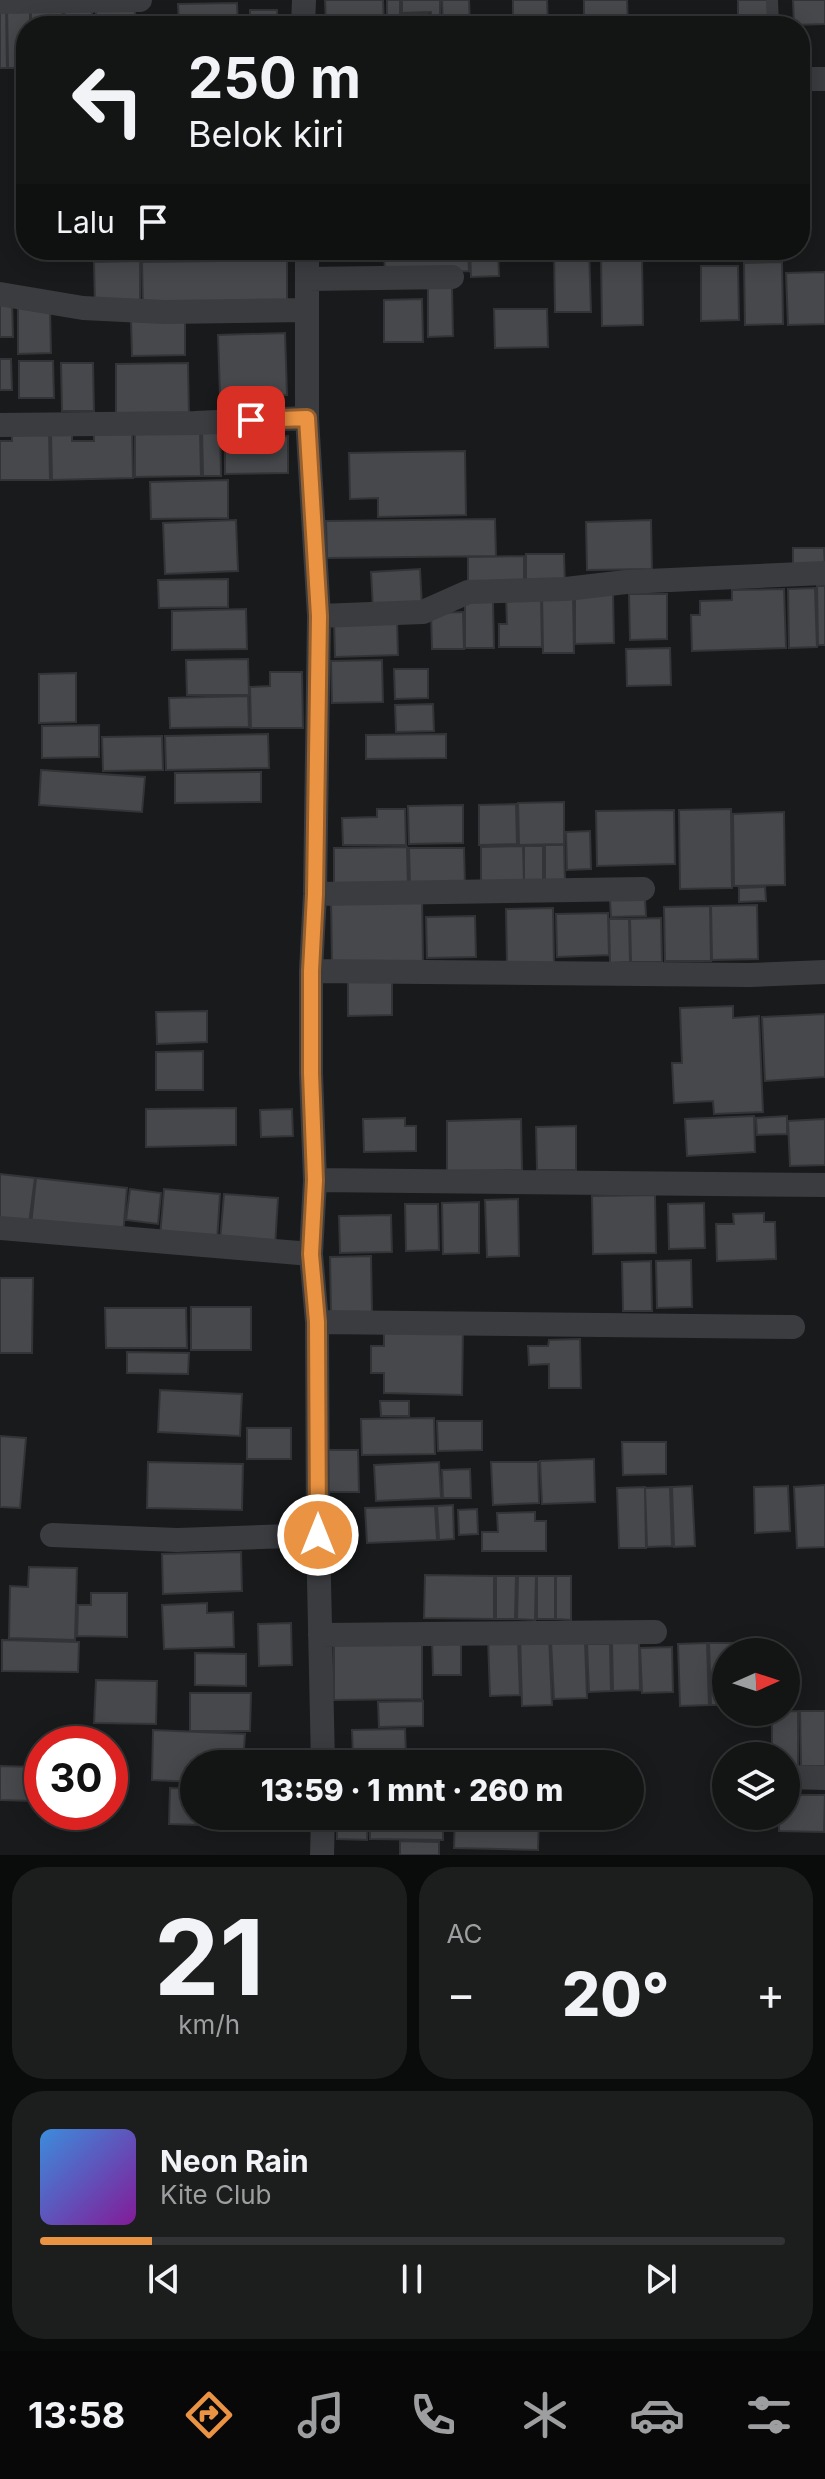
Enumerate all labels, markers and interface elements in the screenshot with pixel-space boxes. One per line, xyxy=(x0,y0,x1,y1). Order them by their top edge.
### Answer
text: 250 m xyxy=(188,44,361,112)
icon: left xyxy=(56,48,160,152)
text: Belok kiri xyxy=(188,112,344,156)
icon: arrive xyxy=(131,200,175,244)
text: Lalu xyxy=(56,204,115,240)
pin xyxy=(217,386,285,454)
icon: arrive xyxy=(229,398,273,442)
position arrow xyxy=(276,1493,360,1577)
north arrow xyxy=(712,1638,800,1726)
map controls xyxy=(712,1638,800,1830)
speed limit sign: 30 xyxy=(24,1726,128,1830)
button: layers xyxy=(712,1742,800,1830)
text: 13:59 · 1 mnt · 260 m xyxy=(261,1772,563,1808)
text: 21 xyxy=(154,1894,264,2020)
text: AC xyxy=(447,1918,483,1949)
text: 20° xyxy=(562,1958,669,2030)
text: − xyxy=(447,1967,476,2021)
text: + xyxy=(756,1967,785,2021)
text: km/h xyxy=(178,2009,240,2040)
text: Neon Rain xyxy=(160,2143,309,2179)
text: Kite Club xyxy=(160,2179,271,2210)
icon: previous xyxy=(142,2257,186,2301)
icon: pause xyxy=(390,2257,434,2301)
icon: next xyxy=(639,2257,683,2301)
icon: directions xyxy=(181,2387,237,2443)
icon: music xyxy=(293,2387,349,2443)
icon: phone xyxy=(405,2387,461,2443)
icon: climate xyxy=(517,2387,573,2443)
icon: car xyxy=(629,2387,685,2443)
icon: filters xyxy=(741,2387,797,2443)
text: 13:58 xyxy=(28,2393,125,2437)

